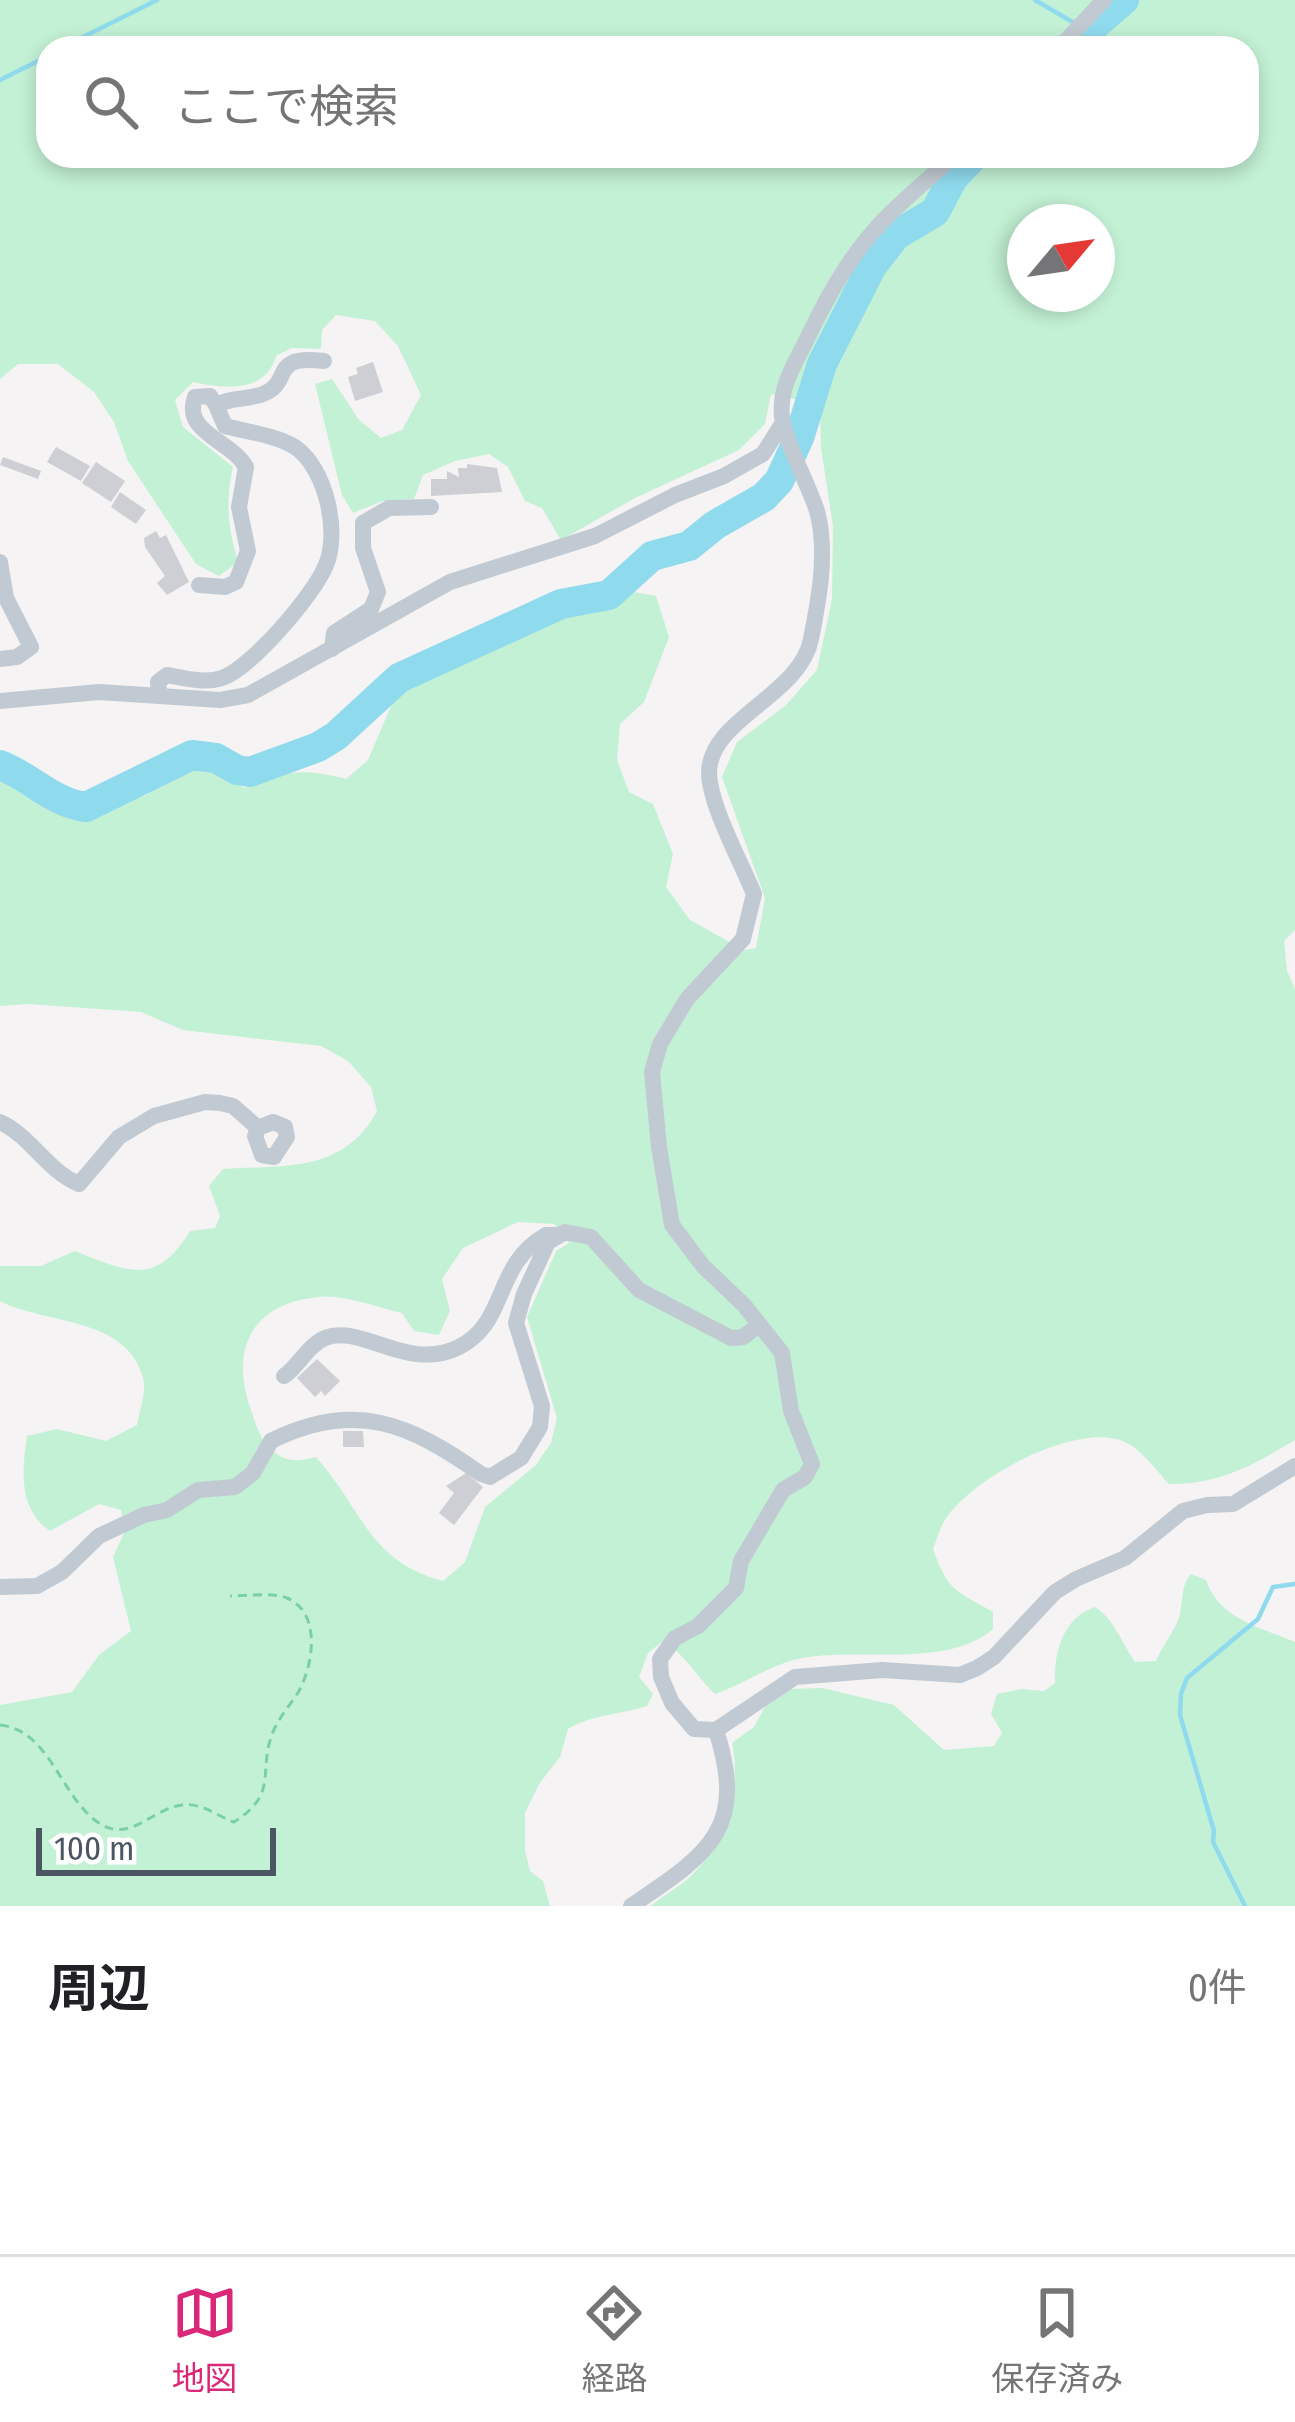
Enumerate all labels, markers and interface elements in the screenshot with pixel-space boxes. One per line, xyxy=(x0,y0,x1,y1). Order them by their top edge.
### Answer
search box xyxy=(36,36,1259,168)
icon: search xyxy=(78,69,144,135)
text: ここで検索 xyxy=(174,80,399,134)
north arrow xyxy=(1007,204,1115,312)
scale bar xyxy=(36,1822,276,1875)
text: 100 m xyxy=(54,1829,134,1869)
text: 周辺 xyxy=(48,1958,150,2020)
text: 0件 xyxy=(1188,1965,1247,2011)
tab: 地図 xyxy=(172,2280,238,2400)
tab: 経路 xyxy=(581,2280,647,2400)
tab: 保存済み xyxy=(991,2280,1123,2400)

